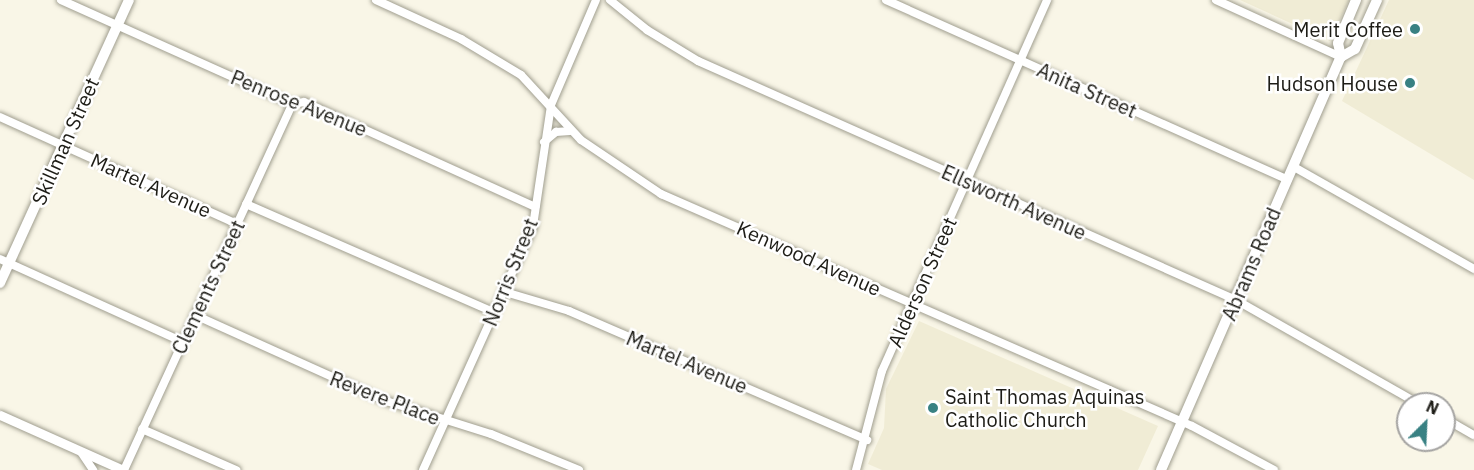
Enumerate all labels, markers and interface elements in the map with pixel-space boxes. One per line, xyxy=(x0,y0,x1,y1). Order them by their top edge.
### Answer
place label: Merit Coffee xyxy=(1293,17,1403,41)
marker: Merit Coffee xyxy=(1408,22,1422,36)
street label: Anita Street xyxy=(1033,57,1141,123)
street label: Penrose Avenue xyxy=(227,65,371,141)
place label: Hudson House xyxy=(1266,71,1398,95)
street label: Skillman Street xyxy=(26,74,104,208)
marker: Hudson House xyxy=(1403,76,1417,90)
street label: Martel Avenue xyxy=(87,148,215,222)
street label: Ellsworth Avenue xyxy=(938,159,1090,245)
street label: Abrams Road xyxy=(1216,204,1286,324)
street label: Alderson Street xyxy=(883,213,961,351)
street label: Norris Street xyxy=(477,214,543,330)
street label: Kenwood Avenue xyxy=(733,215,885,301)
street label: Clements Street xyxy=(166,216,250,358)
street label: Martel Avenue xyxy=(623,326,751,398)
street label: Revere Place xyxy=(327,366,443,430)
place label: Saint Thomas Aquinas Catholic Church xyxy=(945,384,1145,431)
north arrow xyxy=(1396,392,1456,452)
text: N xyxy=(1423,396,1442,419)
marker: Saint Thomas Aquinas Catholic Church xyxy=(926,401,940,415)

